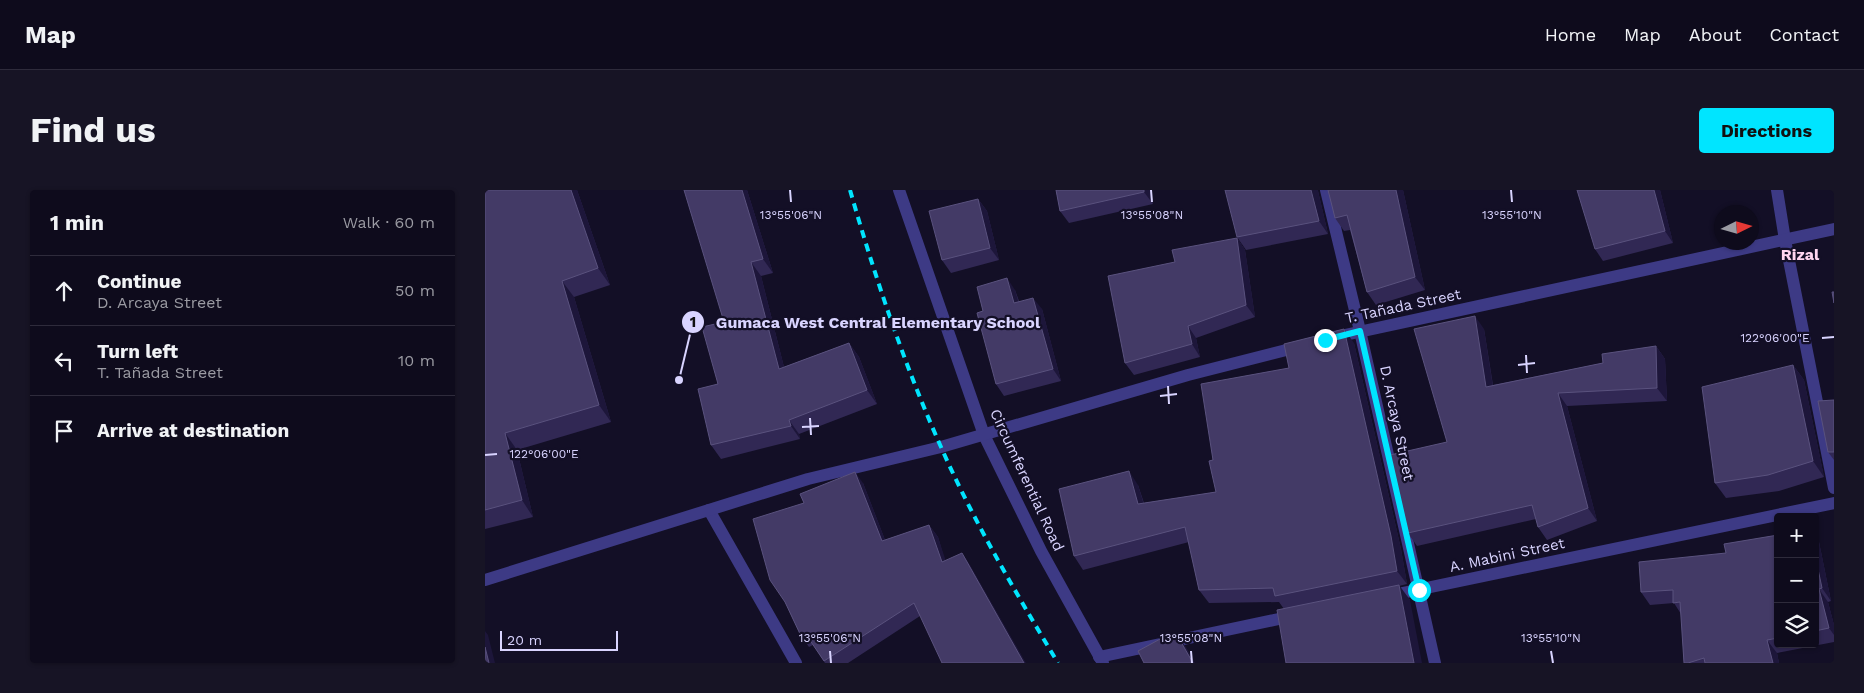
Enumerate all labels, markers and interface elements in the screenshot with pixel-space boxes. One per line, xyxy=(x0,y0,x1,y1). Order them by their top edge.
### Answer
text: Map xyxy=(25,21,76,49)
text: Home xyxy=(1545,24,1596,45)
text: Map xyxy=(1624,24,1661,45)
text: About xyxy=(1689,24,1741,45)
text: Contact xyxy=(1769,24,1839,45)
button: Directions xyxy=(1699,108,1834,153)
text: Find us xyxy=(30,109,156,151)
north arrow xyxy=(1714,205,1759,250)
text: 13°55'06"N xyxy=(760,208,822,222)
text: 13°55'08"N xyxy=(1121,208,1183,222)
text: 13°55'10"N xyxy=(1482,208,1542,222)
text: 1 min xyxy=(50,210,104,235)
text: Walk · 60 m xyxy=(343,213,435,232)
district label: Rizal xyxy=(1781,245,1820,264)
text: Continue xyxy=(97,270,181,293)
icon: ahead xyxy=(50,277,78,305)
text: 50 m xyxy=(395,281,435,300)
street label: T. Tañada Street xyxy=(1343,285,1463,327)
text: D. Arcaya Street xyxy=(97,293,222,312)
callout: Gumaca West Central Elementary School xyxy=(680,307,1051,338)
text: 1 xyxy=(690,313,696,331)
text: Gumaca West Central Elementary School xyxy=(716,313,1041,332)
route end xyxy=(1314,329,1337,352)
text: 122°06'00"E xyxy=(1740,331,1810,345)
text: Turn left xyxy=(97,340,178,363)
icon: left xyxy=(50,347,78,375)
text: 10 m xyxy=(398,351,435,370)
text: T. Tañada Street xyxy=(97,363,223,382)
street label: D. Arcaya Street xyxy=(1376,364,1418,483)
street label: Circumferential Road xyxy=(986,406,1068,554)
icon: arrive xyxy=(50,417,78,445)
text: Arrive at destination xyxy=(97,419,289,442)
text: 122°06'00"E xyxy=(509,447,579,461)
map controls xyxy=(1774,513,1819,648)
button: + xyxy=(1774,513,1819,558)
street label: A. Mabini Street xyxy=(1448,534,1567,576)
button: − xyxy=(1774,558,1819,603)
route start xyxy=(1408,579,1431,602)
button: layers xyxy=(1774,603,1819,648)
scale bar xyxy=(500,628,617,651)
text: 13°55'06"N xyxy=(799,631,861,645)
text: 13°55'08"N xyxy=(1160,631,1222,645)
text: 13°55'10"N xyxy=(1521,631,1581,645)
text: 20 m xyxy=(507,632,542,648)

